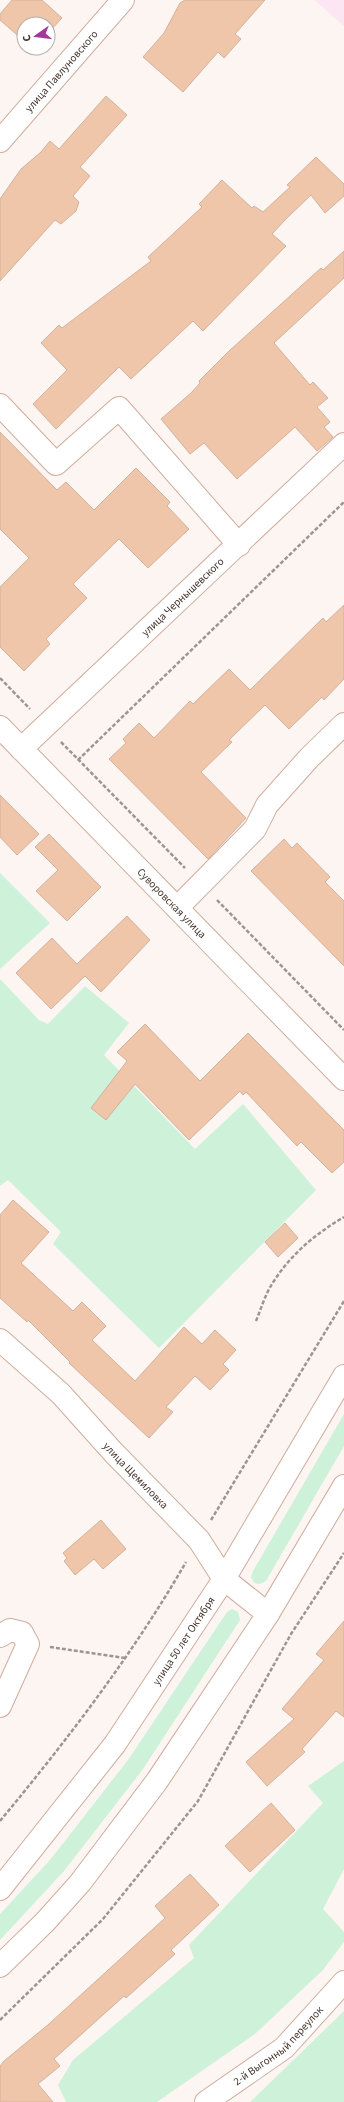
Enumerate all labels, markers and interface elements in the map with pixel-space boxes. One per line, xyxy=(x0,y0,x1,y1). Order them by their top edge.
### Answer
north arrow xyxy=(16,16,56,56)
street label: улица Павлуновского xyxy=(21,27,101,115)
text: С xyxy=(19,33,35,43)
street label: улица Чернышевского xyxy=(138,554,227,639)
street label: Суворовская улица xyxy=(134,864,210,941)
street label: улица Щемиловка xyxy=(100,1439,172,1512)
street label: улица 50 лет Октября xyxy=(149,1593,218,1688)
street label: 2-й Выгонный переулок xyxy=(230,2002,327,2089)

